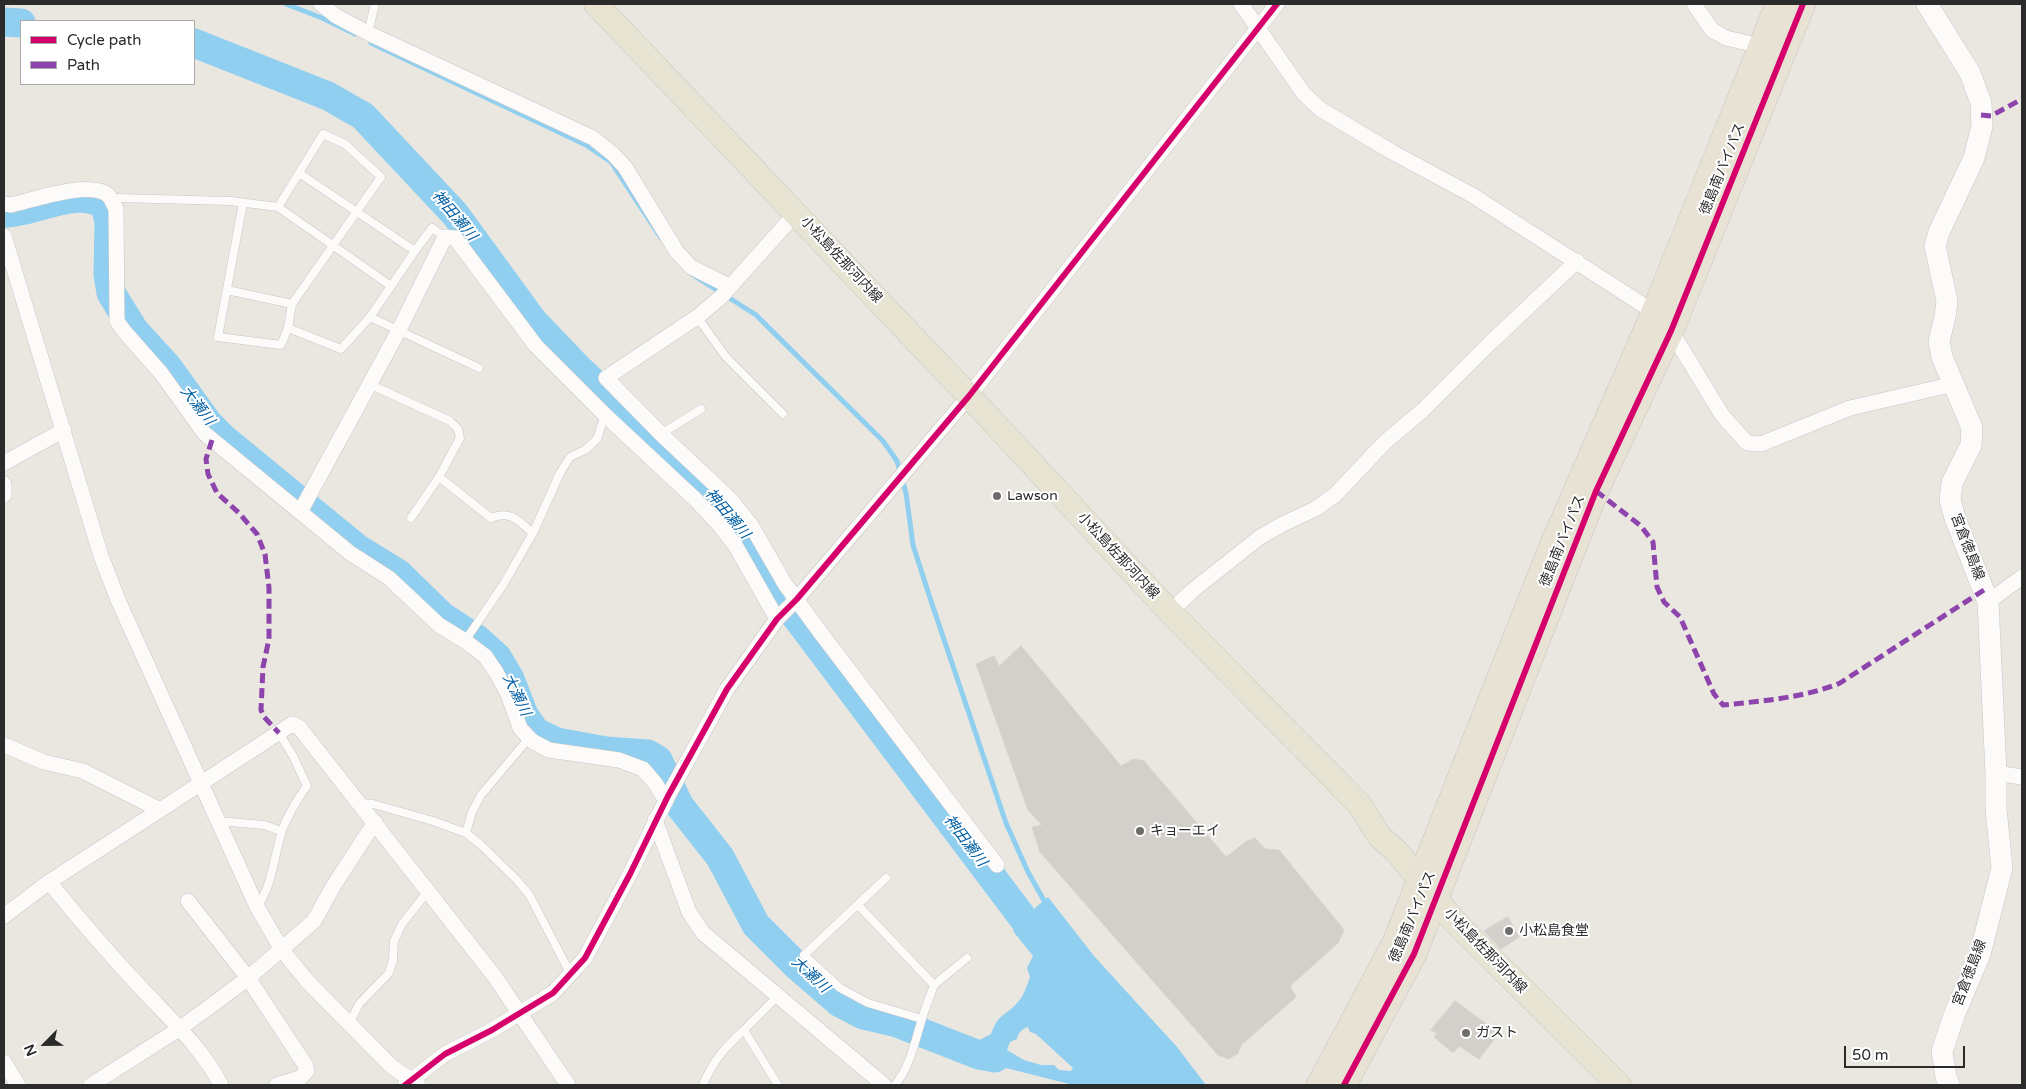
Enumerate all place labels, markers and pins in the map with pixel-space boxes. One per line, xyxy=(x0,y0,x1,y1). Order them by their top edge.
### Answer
place label: Lawson xyxy=(1007,488,1058,504)
marker: Lawson xyxy=(991,490,1003,502)
place label: キョーエイ xyxy=(1150,823,1220,839)
marker: キョーエイ xyxy=(1134,825,1146,837)
place label: 小松島食堂 xyxy=(1519,923,1589,939)
marker: 小松島食堂 xyxy=(1503,925,1515,937)
place label: ガスト xyxy=(1476,1025,1518,1041)
marker: ガスト xyxy=(1460,1027,1472,1039)

